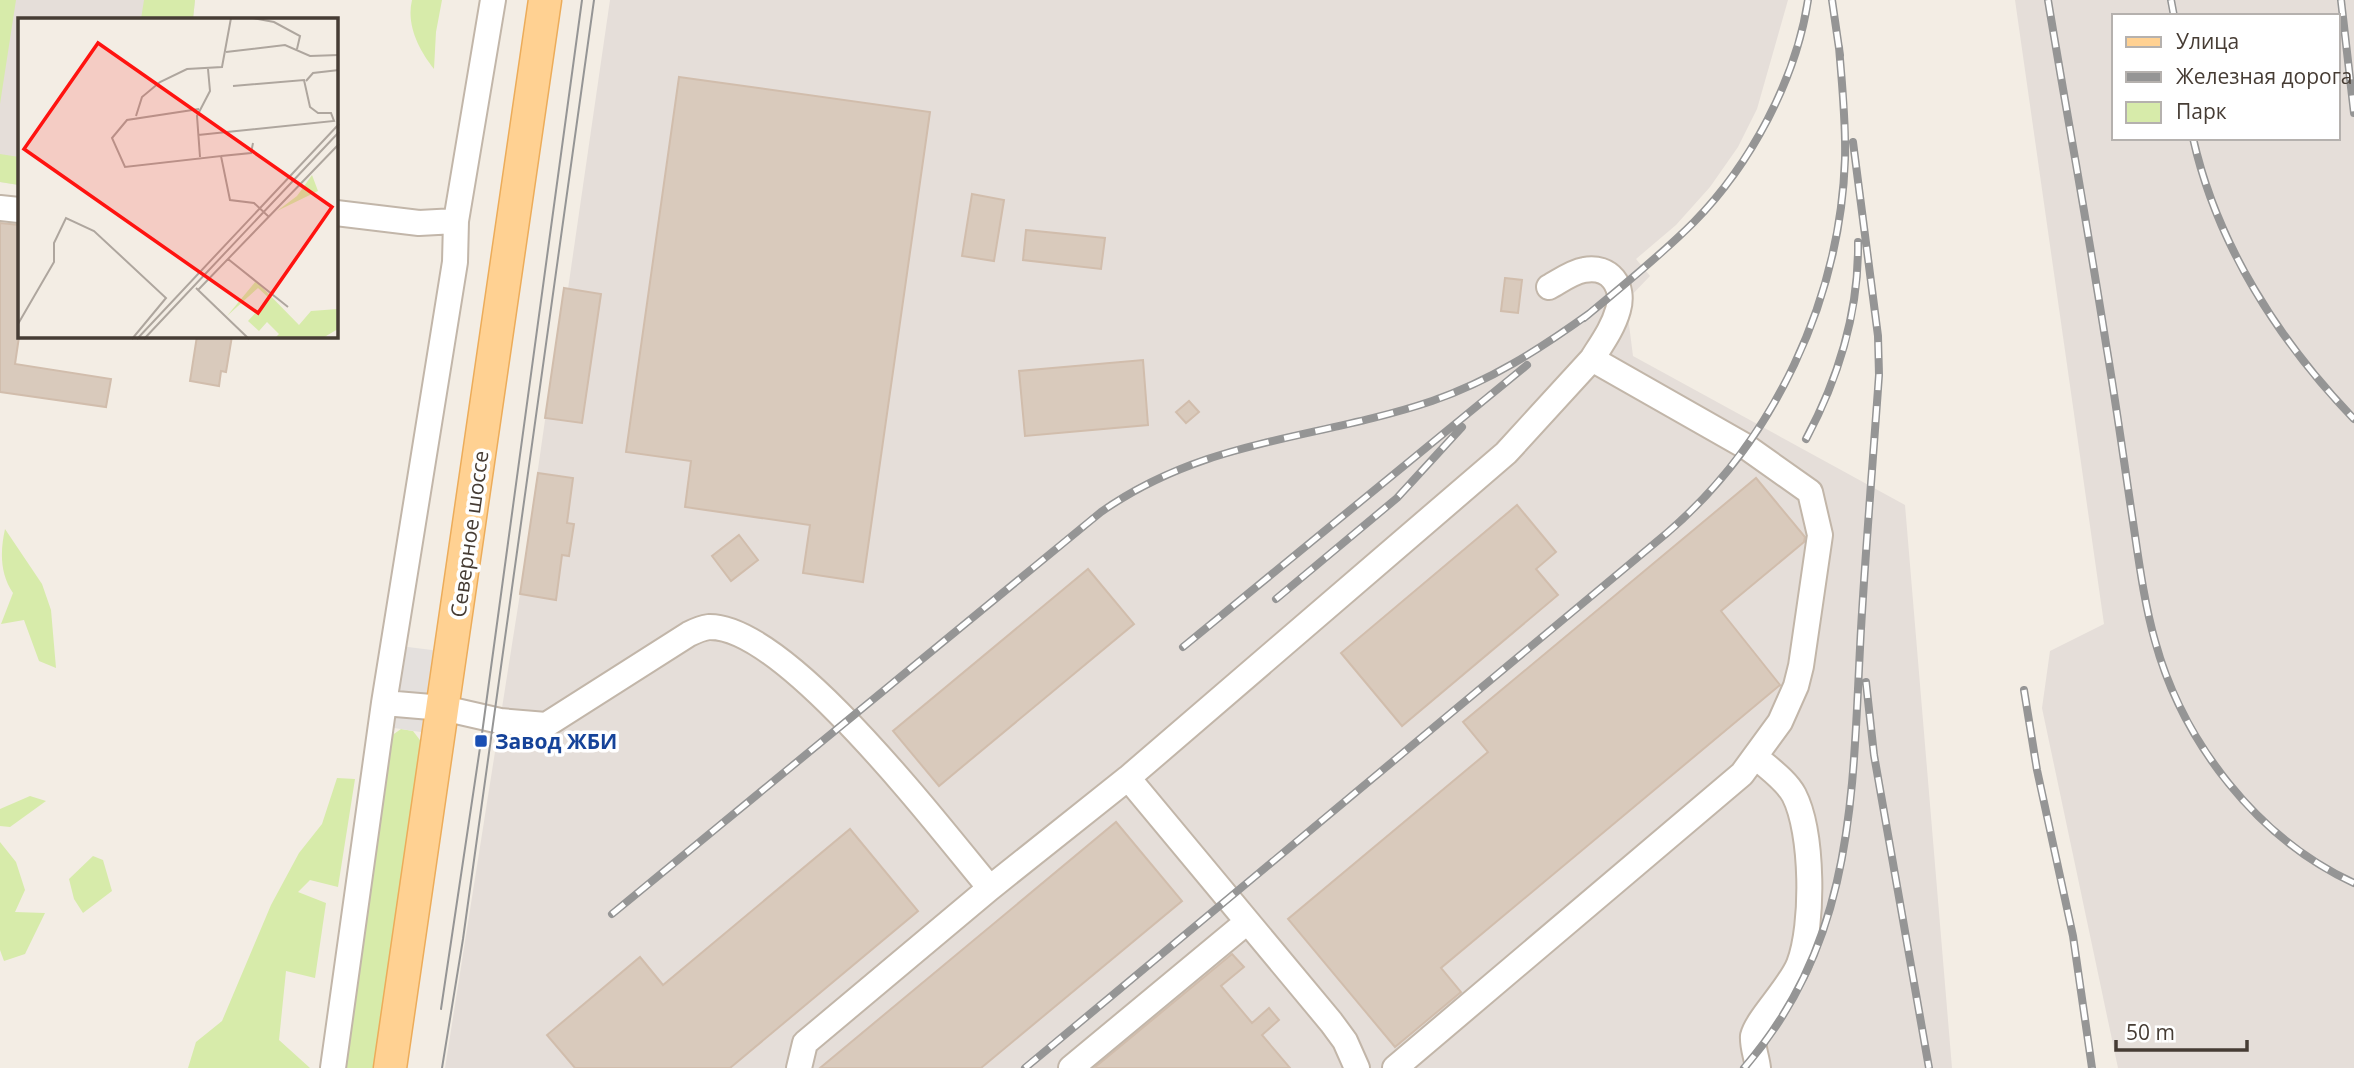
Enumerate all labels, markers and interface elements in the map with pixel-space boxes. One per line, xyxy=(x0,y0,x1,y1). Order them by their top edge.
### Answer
legend xyxy=(2112,14,2340,140)
inset map xyxy=(18,18,338,338)
text: Улица xyxy=(2176,27,2239,55)
text: Железная дорога xyxy=(2176,62,2352,90)
text: Парк xyxy=(2176,97,2227,125)
street label: Северное шоссе xyxy=(443,449,495,619)
place label: Завод ЖБИ xyxy=(495,727,617,755)
marker: Завод ЖБИ xyxy=(473,733,489,749)
scale bar xyxy=(2116,1009,2247,1052)
text: 50 m xyxy=(2126,1018,2175,1046)

